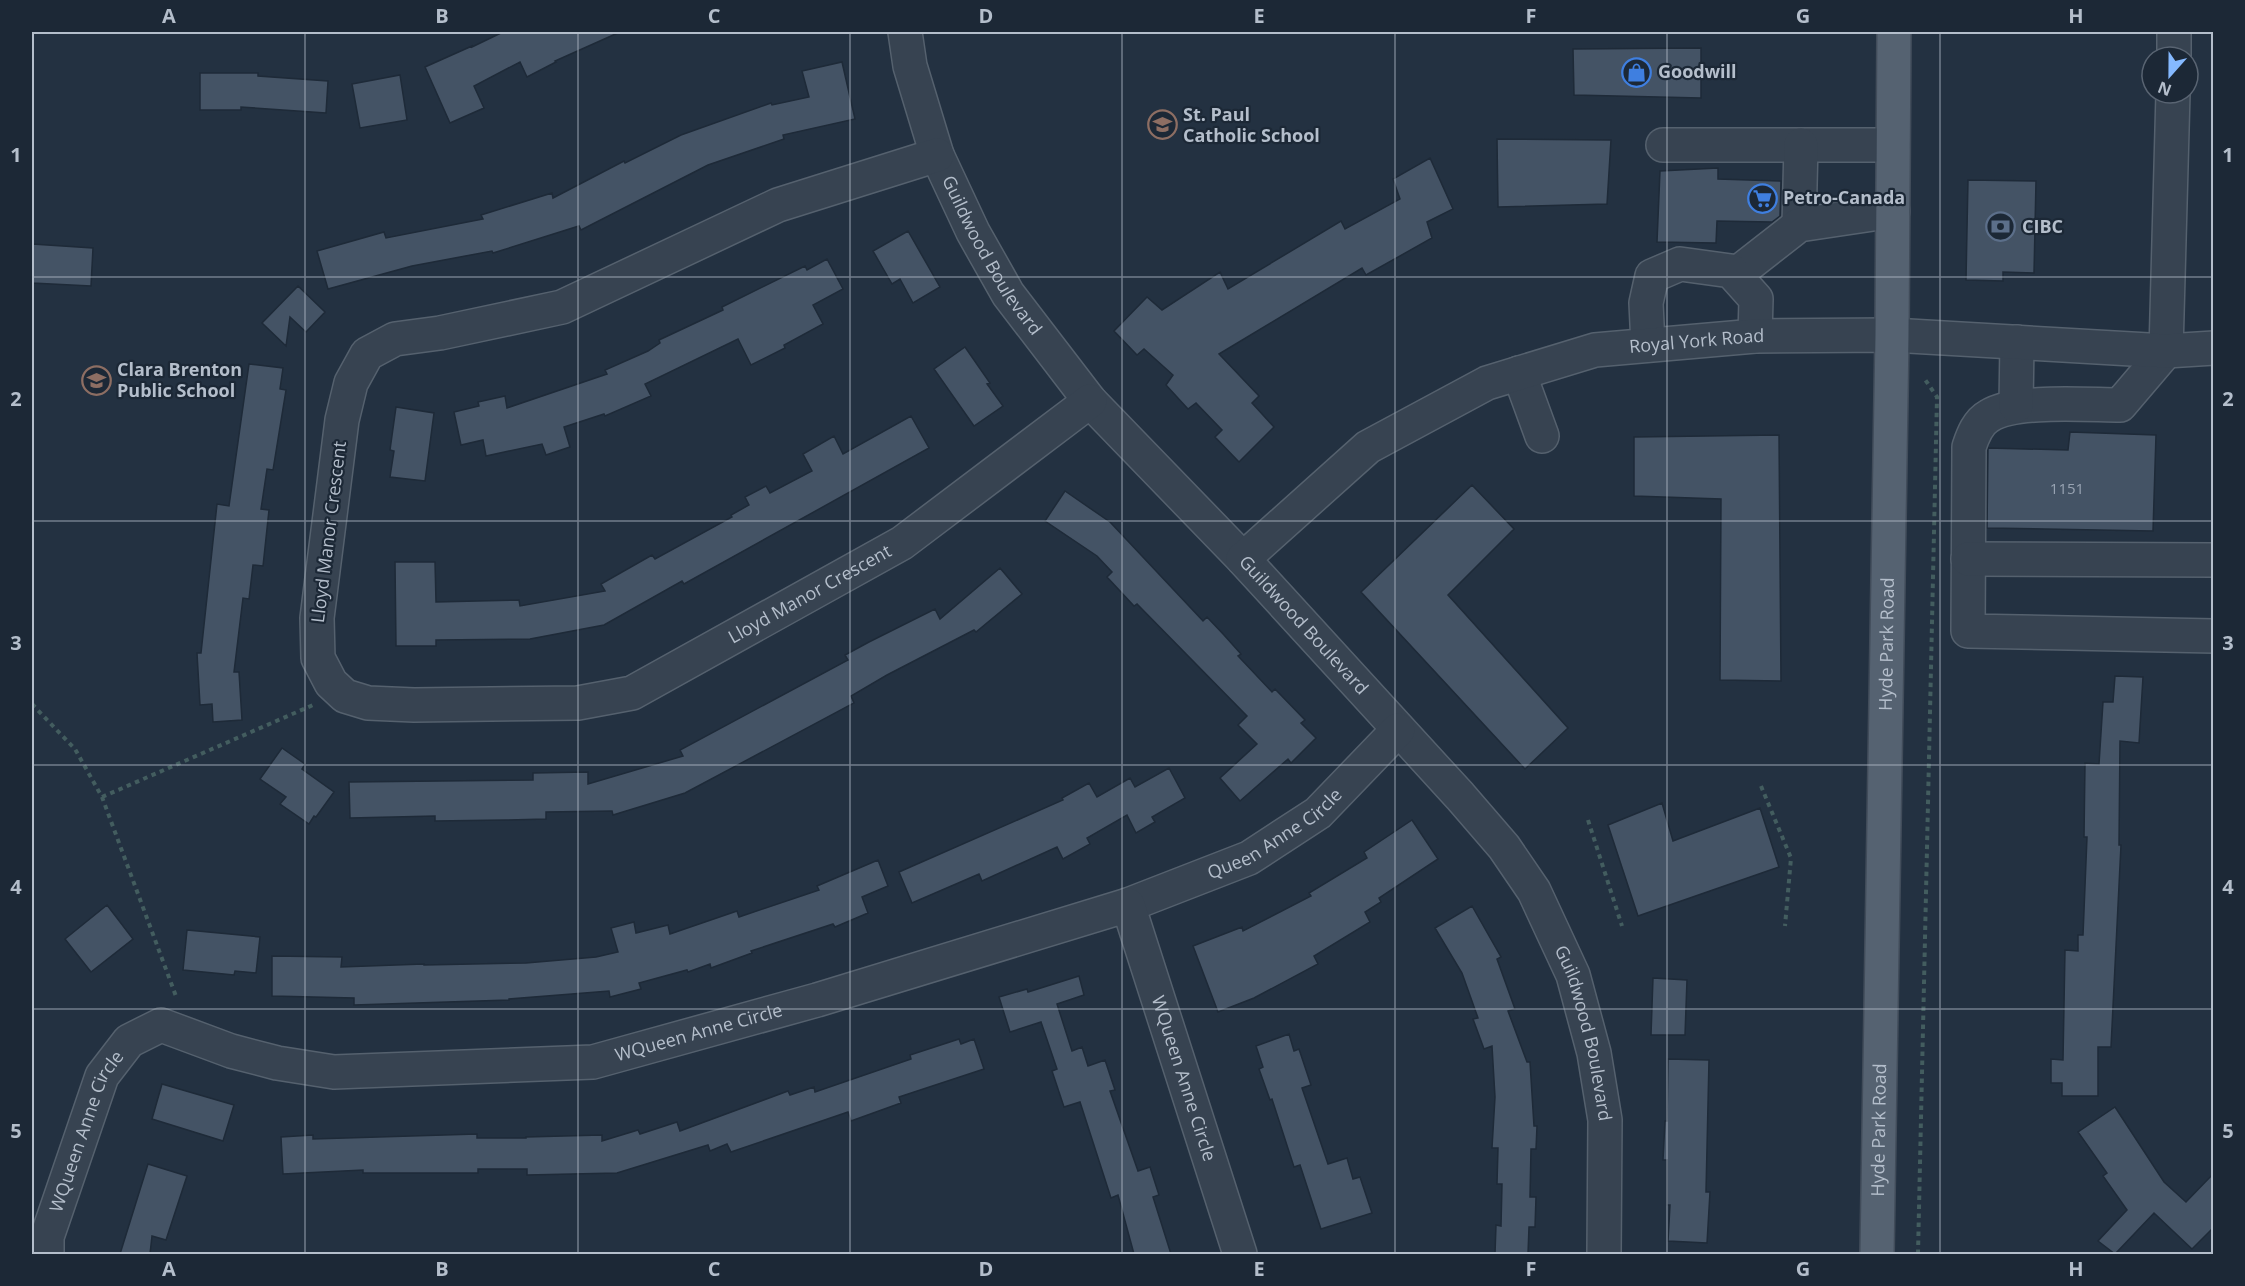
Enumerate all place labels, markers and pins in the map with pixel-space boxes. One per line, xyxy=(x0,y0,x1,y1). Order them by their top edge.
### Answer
shop icon: Goodwill xyxy=(1621,56,1653,88)
place label: Goodwill xyxy=(1658,59,1737,83)
place label: St. Paul Catholic School xyxy=(1183,102,1320,147)
school or university icon: St. Paul Catholic School xyxy=(1146,109,1178,141)
supermarket icon: Petro-Canada xyxy=(1746,182,1778,214)
place label: Petro-Canada xyxy=(1783,185,1905,209)
bank icon: CIBC xyxy=(1985,211,2017,243)
place label: CIBC xyxy=(2022,214,2063,238)
place label: Clara Brenton Public School xyxy=(117,357,242,402)
school or university icon: Clara Brenton Public School xyxy=(80,364,112,396)

